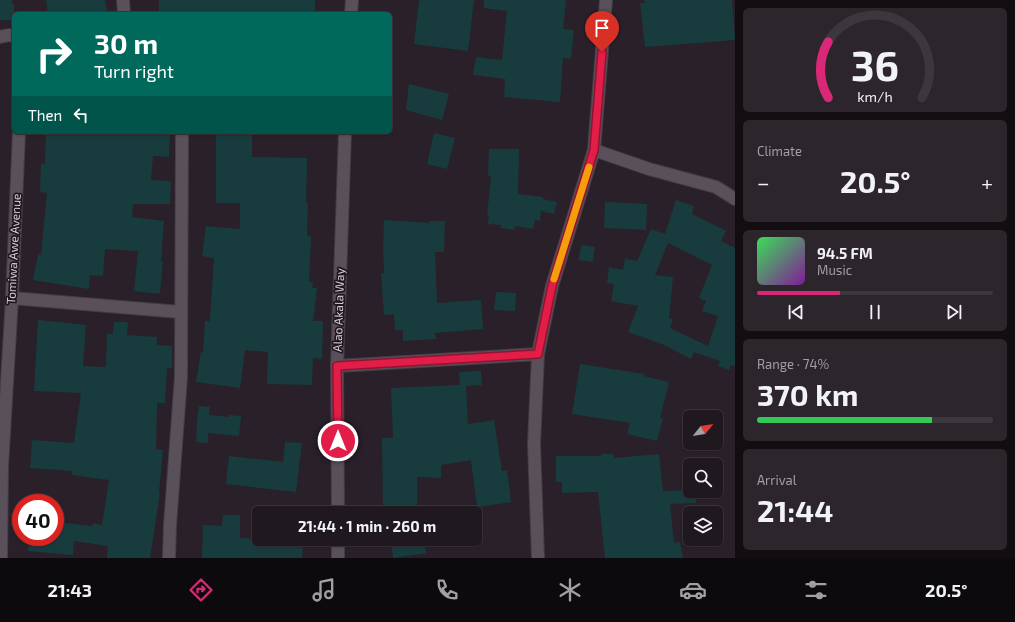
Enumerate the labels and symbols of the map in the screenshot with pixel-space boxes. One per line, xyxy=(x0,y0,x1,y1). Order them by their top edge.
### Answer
pin xyxy=(585,11,619,52)
street label: Tomiwa Awe Avenue xyxy=(3,193,23,305)
street label: Alao Akala Way xyxy=(330,267,346,352)
north arrow xyxy=(683,410,723,450)
position arrow xyxy=(317,420,359,462)
speed limit sign: 40 xyxy=(12,494,64,546)

